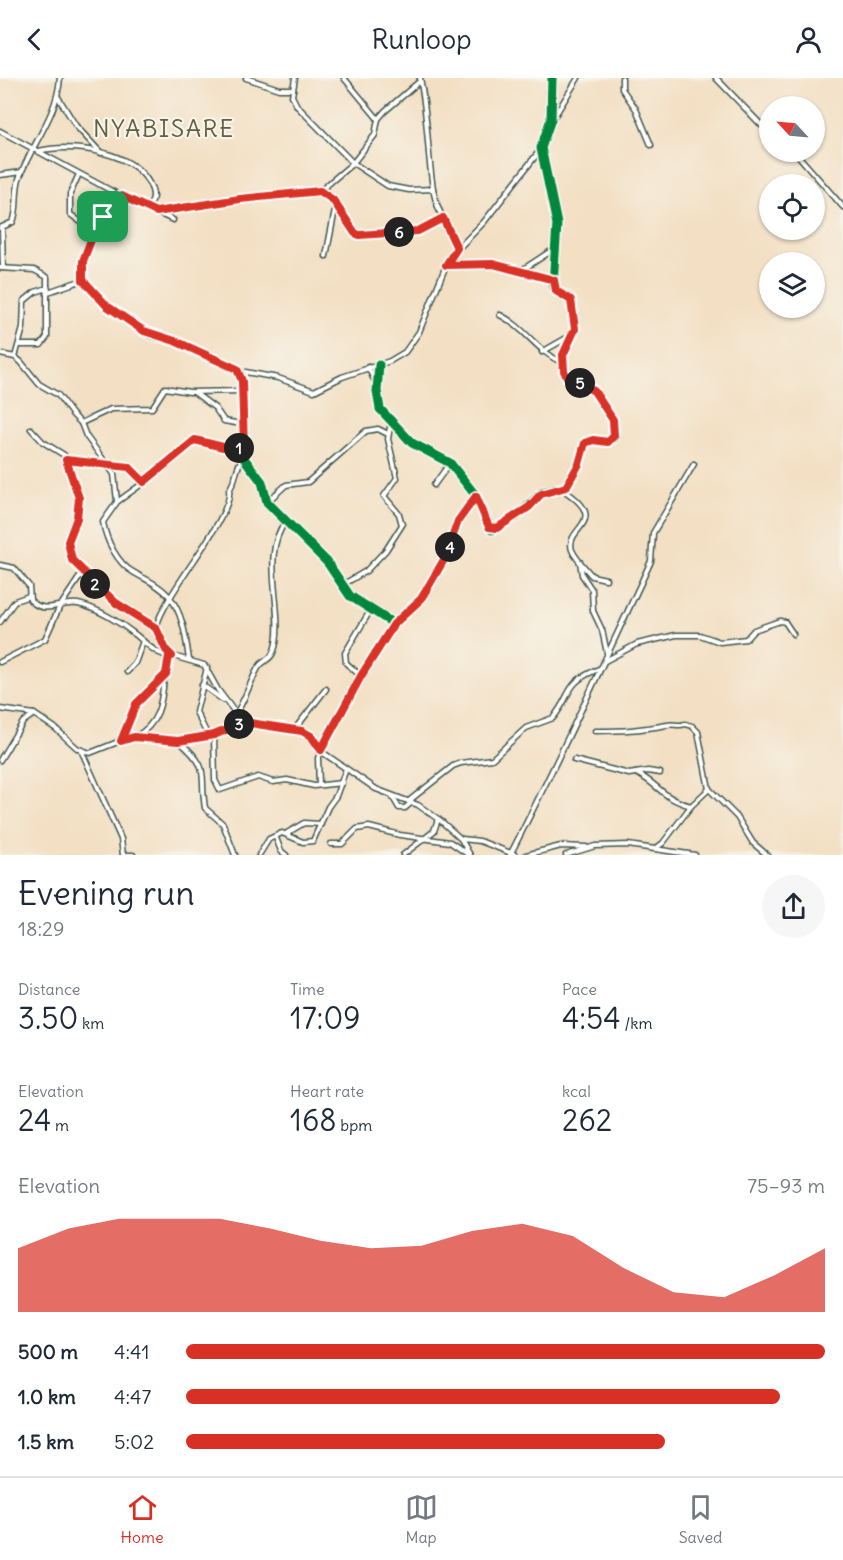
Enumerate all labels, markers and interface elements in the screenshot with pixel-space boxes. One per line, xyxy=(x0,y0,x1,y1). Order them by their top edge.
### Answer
text: Runloop xyxy=(371,22,472,56)
icon: back xyxy=(18,23,51,56)
icon: person xyxy=(792,23,825,56)
north arrow xyxy=(759,96,825,162)
map controls xyxy=(759,96,825,318)
district label: NYABISARE xyxy=(93,113,235,143)
button: locate xyxy=(759,174,825,240)
pin xyxy=(77,191,128,242)
icon: arrive xyxy=(86,200,119,233)
pin: 6 xyxy=(384,217,414,247)
text: 6 xyxy=(394,222,404,242)
button: layers xyxy=(759,252,825,318)
pin: 5 xyxy=(565,368,595,398)
text: 5 xyxy=(575,373,585,393)
pin: 1 xyxy=(224,433,254,463)
text: 1 xyxy=(236,438,242,458)
pin: 4 xyxy=(435,532,465,562)
text: 4 xyxy=(445,537,455,557)
pin: 2 xyxy=(80,569,110,599)
text: 2 xyxy=(91,574,99,594)
pin: 3 xyxy=(224,709,254,739)
text: 3 xyxy=(234,714,244,734)
text: Evening run xyxy=(18,872,194,914)
button: share xyxy=(762,875,825,938)
text: 18:29 xyxy=(18,916,64,941)
text: Distance xyxy=(18,979,80,999)
text: Time xyxy=(290,979,325,999)
text: Pace xyxy=(562,979,597,999)
text: 3.50 xyxy=(18,999,78,1037)
text: 17:09 xyxy=(290,999,360,1037)
text: 4:54 xyxy=(562,999,621,1037)
text: km xyxy=(78,1013,104,1033)
text: /km xyxy=(621,1013,653,1033)
text: Elevation xyxy=(18,1081,84,1101)
text: Heart rate xyxy=(290,1081,364,1101)
text: kcal xyxy=(562,1081,591,1101)
text: 24 xyxy=(18,1101,51,1139)
text: 168 xyxy=(290,1101,337,1139)
text: 262 xyxy=(562,1101,612,1139)
text: m xyxy=(51,1115,69,1135)
text: bpm xyxy=(337,1115,372,1135)
text: Elevation xyxy=(18,1173,100,1198)
text: 75–93 m xyxy=(747,1173,825,1198)
text: 500 m xyxy=(18,1339,78,1364)
text: 4:41 xyxy=(114,1339,149,1364)
text: 1.0 km xyxy=(18,1384,76,1409)
text: 4:47 xyxy=(114,1384,151,1409)
text: 1.5 km xyxy=(18,1429,74,1454)
text: 5:02 xyxy=(114,1429,154,1454)
tab: Home xyxy=(121,1491,164,1547)
tab: Map xyxy=(405,1491,438,1547)
tab: Saved xyxy=(679,1491,722,1547)

